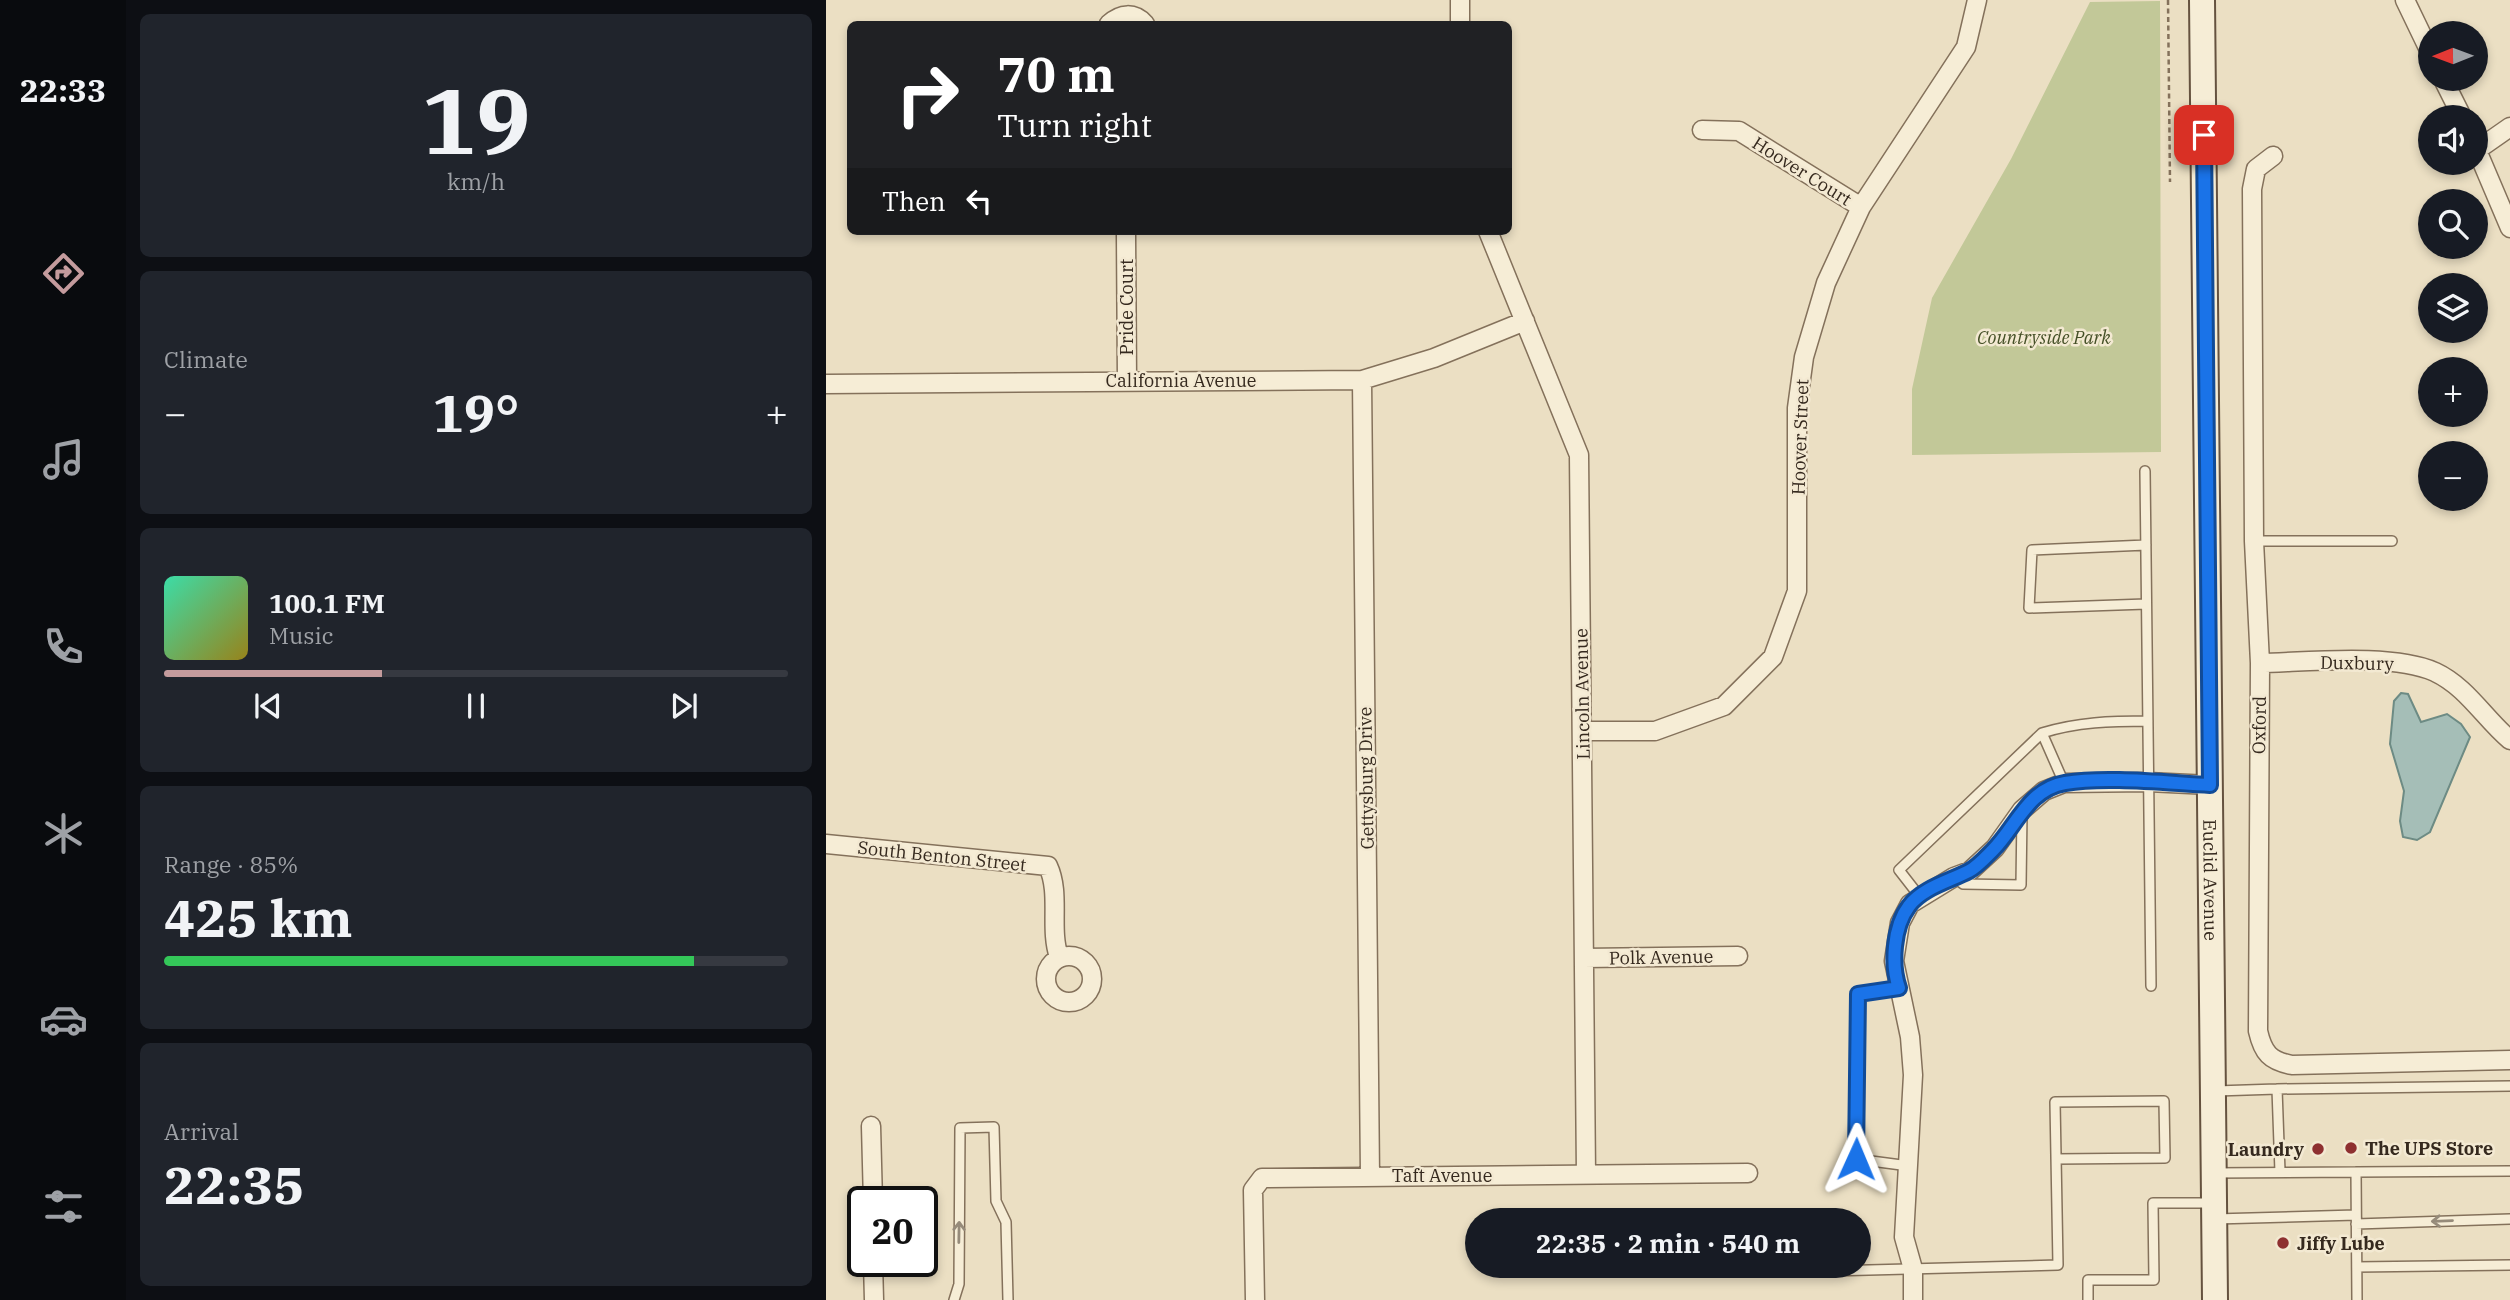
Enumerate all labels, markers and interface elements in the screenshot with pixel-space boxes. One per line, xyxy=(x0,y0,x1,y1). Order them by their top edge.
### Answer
north arrow xyxy=(2418,21,2488,91)
map controls xyxy=(2418,21,2488,511)
text: 70 m xyxy=(997,42,1115,105)
icon: right xyxy=(882,49,973,140)
text: 19 xyxy=(421,61,531,179)
text: 22:33 xyxy=(20,69,106,111)
text: Turn right xyxy=(997,104,1152,146)
pin xyxy=(2174,105,2234,165)
button: sound xyxy=(2418,105,2488,175)
icon: arrive xyxy=(2185,116,2223,154)
street label: Hoover Court xyxy=(1748,131,1856,211)
text: km/h xyxy=(447,166,505,196)
icon: left xyxy=(960,182,998,220)
text: Then xyxy=(882,184,946,218)
button: search xyxy=(2418,189,2488,259)
icon: directions xyxy=(39,249,88,298)
street label: Pride Court xyxy=(1115,259,1138,355)
button: layers xyxy=(2418,273,2488,343)
park label: Countryside Park xyxy=(1977,326,2111,349)
text: Climate xyxy=(164,344,248,374)
button: + xyxy=(2418,357,2488,427)
street label: California Avenue xyxy=(1105,369,1257,392)
text: 19° xyxy=(433,379,519,446)
street label: Hoover Street xyxy=(1786,379,1814,495)
text: − xyxy=(164,388,187,437)
text: + xyxy=(765,388,788,437)
icon: music xyxy=(39,435,88,484)
button: − xyxy=(2418,441,2488,511)
text: 100.1 FM xyxy=(269,586,385,620)
text: Music xyxy=(269,620,334,650)
icon: phone xyxy=(39,622,88,671)
street label: Lincoln Avenue xyxy=(1569,628,1595,760)
street label: Duxbury xyxy=(2320,651,2395,675)
icon: previous xyxy=(249,687,287,725)
icon: pause xyxy=(457,687,495,725)
icon: next xyxy=(665,687,703,725)
street label: Oxford xyxy=(2247,696,2271,754)
street label: Gettysburg Drive xyxy=(1353,706,1379,850)
icon: climate xyxy=(39,809,88,858)
street label: Euclid Avenue xyxy=(2199,819,2223,941)
street label: South Benton Street xyxy=(856,836,1028,876)
text: Range · 85% xyxy=(164,849,298,879)
text: 425 km xyxy=(164,884,353,951)
street label: Polk Avenue xyxy=(1609,945,1713,969)
icon: car xyxy=(39,995,88,1044)
text: Arrival xyxy=(164,1116,239,1146)
position arrow xyxy=(1819,1122,1893,1196)
place label: The UPS Store xyxy=(2365,1137,2493,1160)
place label: Laundry xyxy=(2228,1138,2305,1161)
marker: The UPS Store xyxy=(2343,1140,2359,1156)
marker: Laundry xyxy=(2310,1141,2326,1157)
text: 22:35 xyxy=(164,1151,305,1218)
street label: Taft Avenue xyxy=(1392,1164,1492,1187)
icon: filters xyxy=(39,1182,88,1231)
speed limit sign: 20 xyxy=(847,1186,938,1277)
one-way arrow xyxy=(2431,1214,2454,1228)
one-way arrow xyxy=(952,1221,966,1244)
text: 22:35 · 2 min · 540 m xyxy=(1536,1226,1800,1260)
place label: Jiffy Lube xyxy=(2297,1232,2385,1255)
marker: Jiffy Lube xyxy=(2275,1235,2291,1251)

